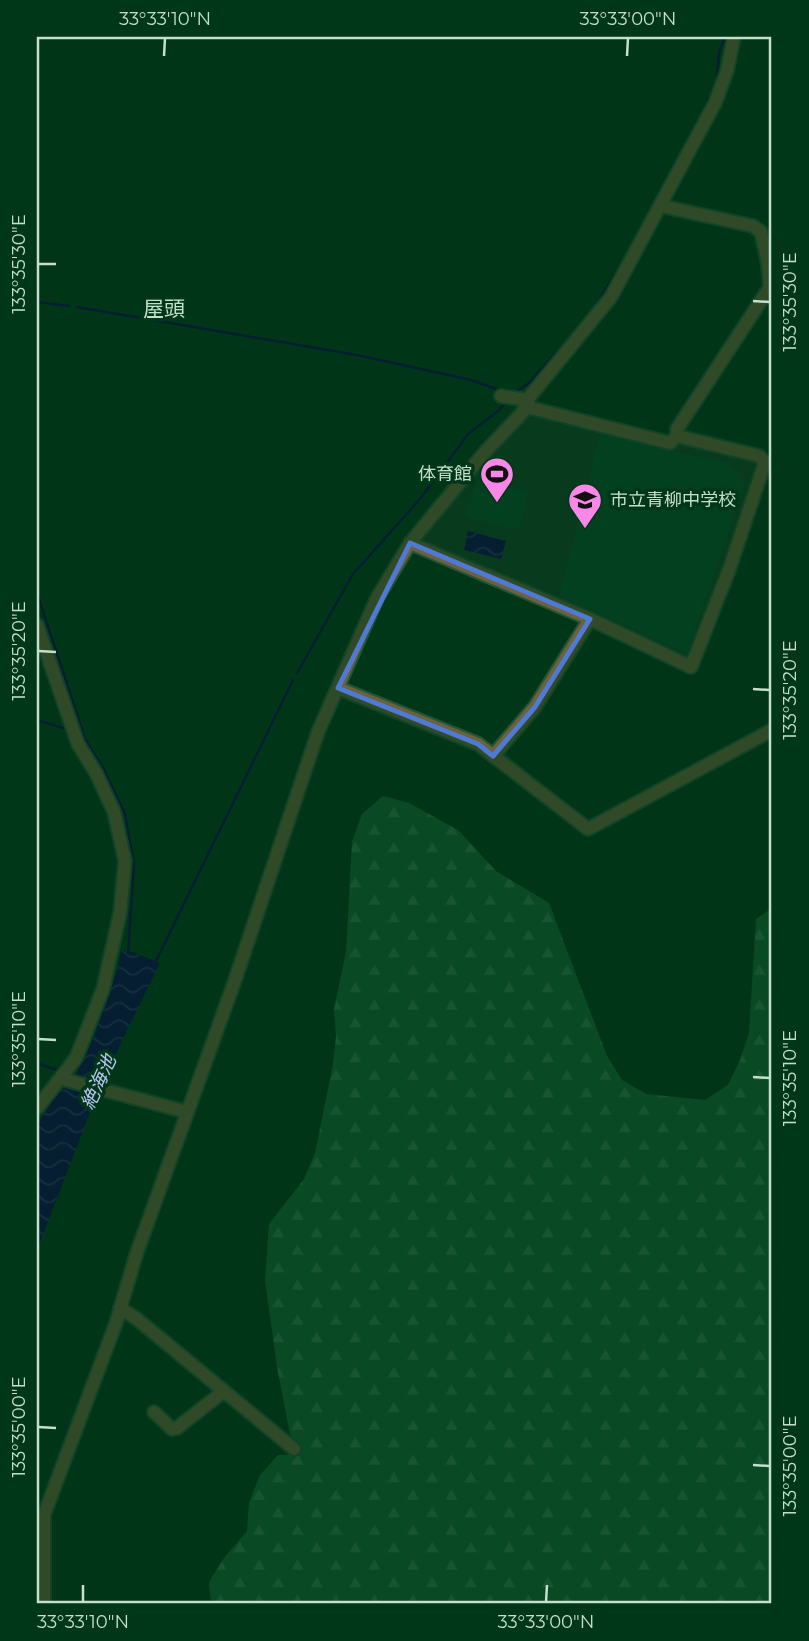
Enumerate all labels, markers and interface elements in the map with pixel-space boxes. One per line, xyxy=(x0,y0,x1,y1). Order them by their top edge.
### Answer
text: 33°33'10"N xyxy=(119,8,211,30)
text: 33°33'00"N xyxy=(580,8,676,30)
text: 133°35'30"E xyxy=(8,214,30,314)
text: 133°35'30"E xyxy=(779,252,801,352)
district label: 屋頭 xyxy=(143,296,185,321)
sports icon: 体育館 xyxy=(478,455,516,504)
place label: 体育館 xyxy=(418,463,472,485)
school or university icon: 市立青柳中学校 xyxy=(566,481,604,530)
place label: 市立青柳中学校 xyxy=(610,489,736,511)
text: 133°35'20"E xyxy=(8,601,30,701)
text: 133°35'20"E xyxy=(779,640,801,740)
text: 133°35'10"E xyxy=(8,991,30,1087)
text: 133°35'10"E xyxy=(779,1030,801,1126)
water label: 絶海池 xyxy=(76,1050,122,1113)
text: 133°35'00"E xyxy=(8,1377,30,1477)
text: 133°35'00"E xyxy=(779,1416,801,1516)
text: 33°33'10"N xyxy=(37,1611,129,1633)
text: 33°33'00"N xyxy=(498,1611,594,1633)

